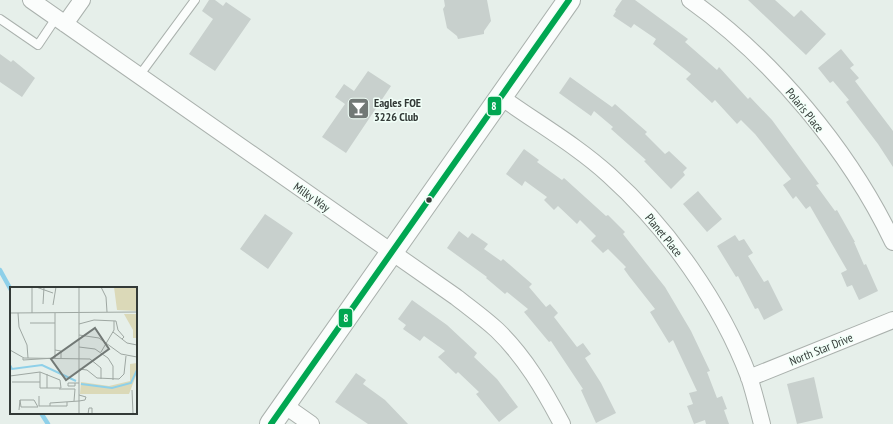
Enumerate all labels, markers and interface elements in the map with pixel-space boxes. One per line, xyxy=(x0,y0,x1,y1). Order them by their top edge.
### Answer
street label: Polaris Place xyxy=(783,85,827,135)
place label: Eagles FOE 3226 Club xyxy=(374,95,421,124)
bar icon: Eagles FOE 3226 Club xyxy=(346,96,372,122)
line badge: 8 xyxy=(487,96,502,116)
text: 8 xyxy=(491,99,497,113)
street label: Milky Way xyxy=(291,179,334,215)
unlabelled marker xyxy=(424,195,434,205)
street label: Planet Place xyxy=(642,210,686,260)
inset map xyxy=(10,287,137,414)
line badge: 8 xyxy=(338,308,353,328)
text: 8 xyxy=(343,311,349,325)
street label: North Star Drive xyxy=(787,329,855,369)

